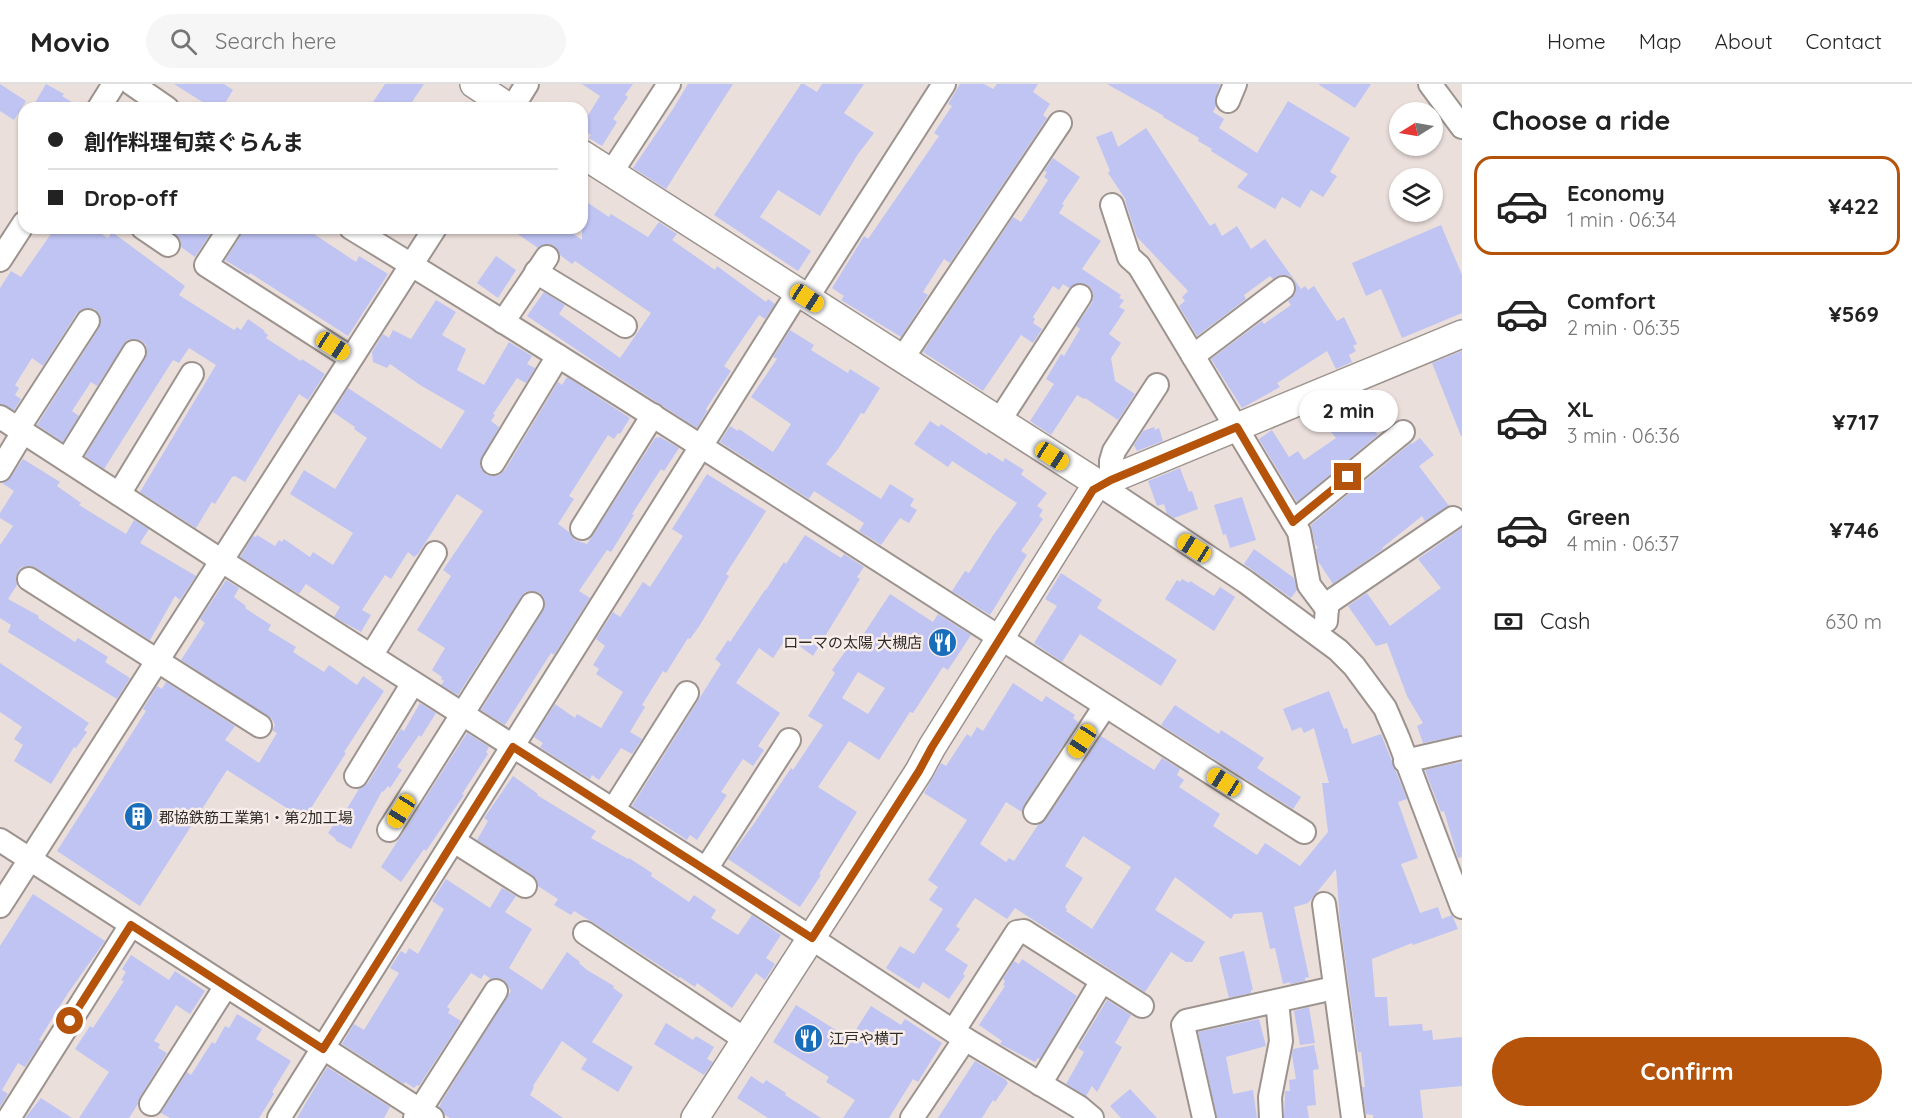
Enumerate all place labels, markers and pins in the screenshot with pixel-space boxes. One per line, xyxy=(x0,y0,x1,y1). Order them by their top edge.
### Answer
restaurant icon: ローマの太陽 大槻店 xyxy=(927,626,959,658)
place label: ローマの太陽 大槻店 xyxy=(783,633,922,652)
building icon: 郡協鉄筋工業第1・第2加工場 xyxy=(122,801,154,833)
place label: 郡協鉄筋工業第1・第2加工場 xyxy=(159,808,353,827)
restaurant icon: 江戸や横丁 xyxy=(792,1022,824,1054)
place label: 江戸や横丁 xyxy=(829,1029,904,1048)

